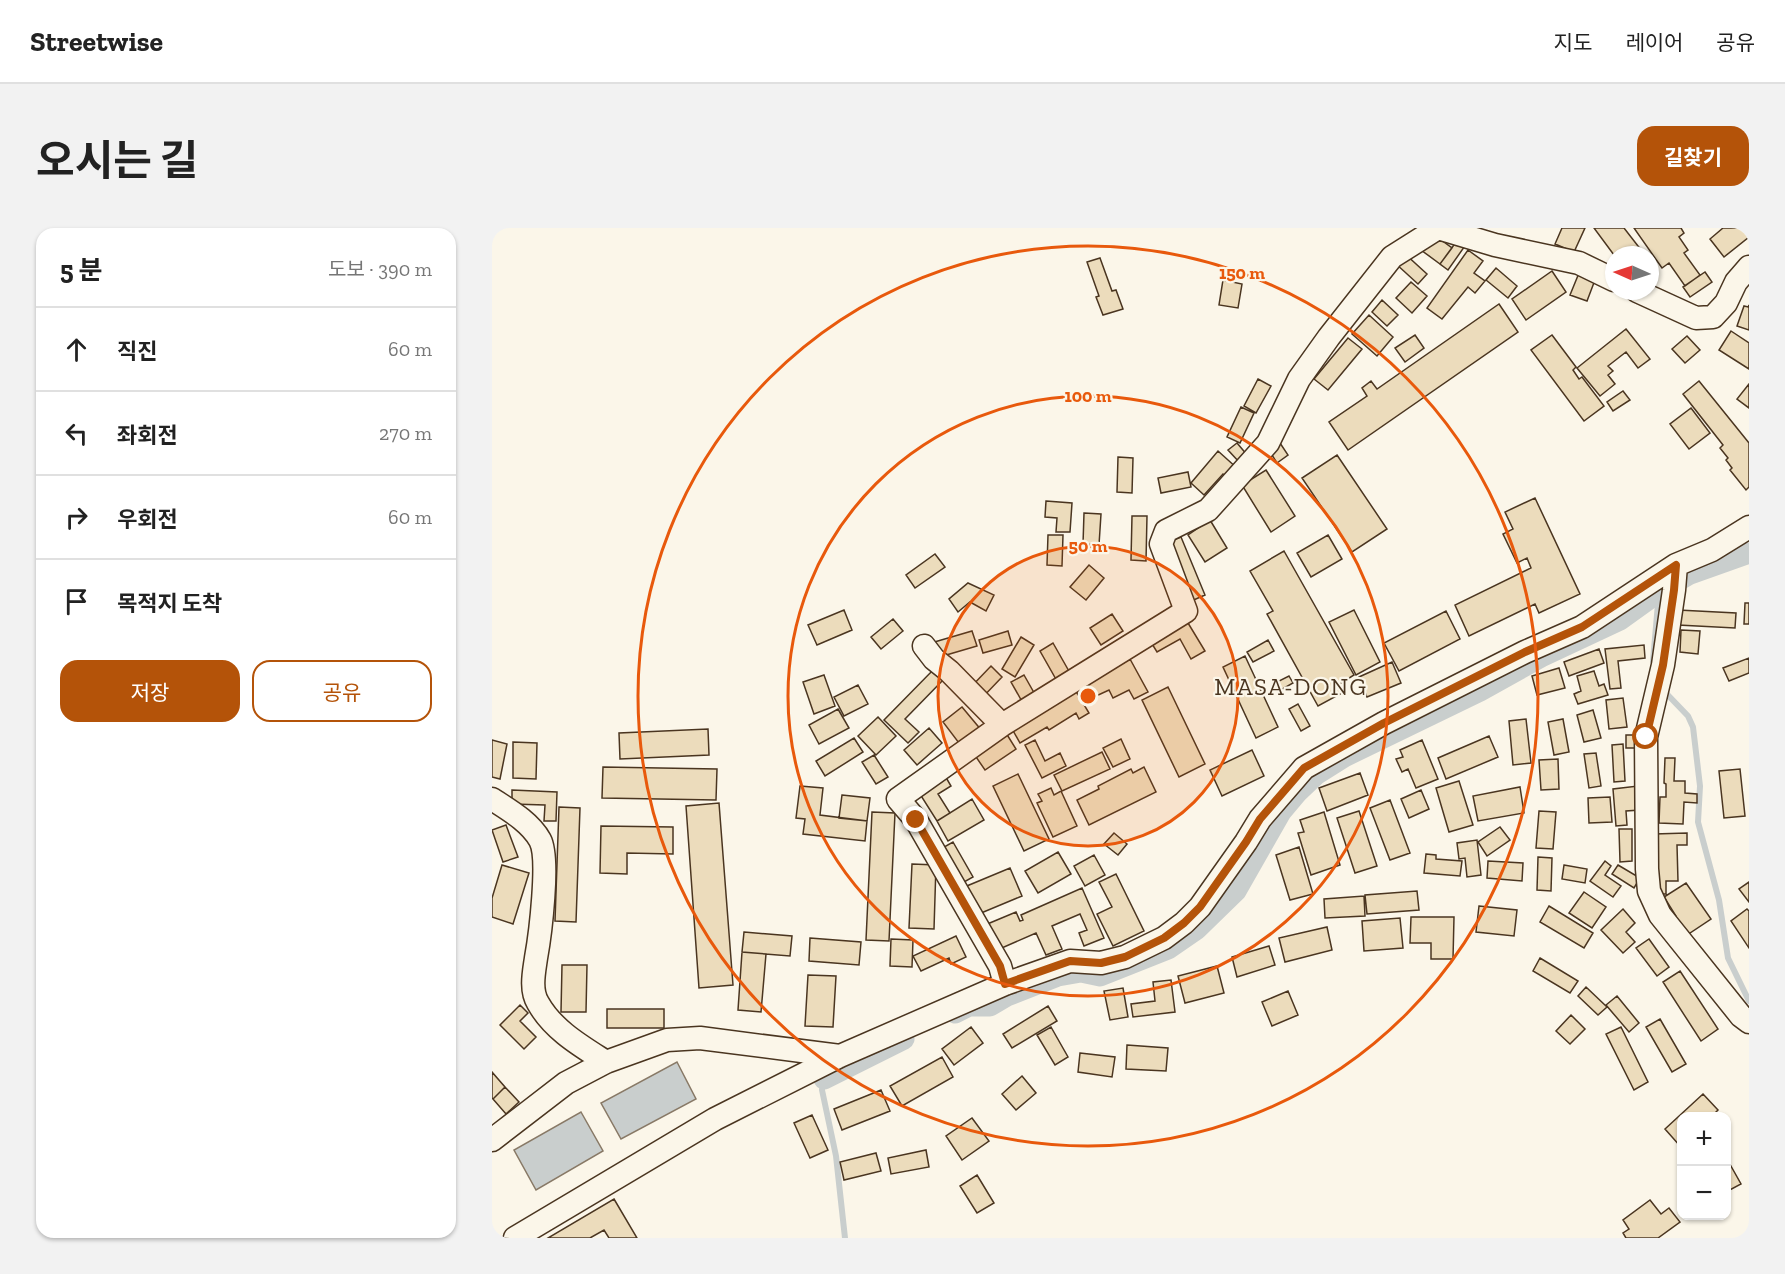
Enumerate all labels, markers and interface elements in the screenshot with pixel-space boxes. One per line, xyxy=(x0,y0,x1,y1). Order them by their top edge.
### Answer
text: Streetwise xyxy=(30,25,163,58)
text: 지도 xyxy=(1554,30,1592,55)
text: 레이어 xyxy=(1625,30,1683,55)
text: 공유 xyxy=(1716,30,1755,55)
button: 길찾기 xyxy=(1637,126,1749,186)
text: 오시는 길 xyxy=(36,135,198,186)
north arrow xyxy=(1605,246,1659,300)
text: 5 분 xyxy=(60,254,102,286)
text: 도보 · 390 m xyxy=(328,257,432,281)
text: 150 m xyxy=(1219,262,1265,284)
icon: ahead xyxy=(60,333,93,366)
text: 60 m xyxy=(388,337,432,361)
text: 직진 xyxy=(117,338,157,365)
text: 100 m xyxy=(1064,385,1112,407)
icon: left xyxy=(60,417,93,450)
text: 270 m xyxy=(379,421,432,445)
text: 좌회전 xyxy=(117,422,178,449)
icon: right xyxy=(60,501,93,534)
text: 60 m xyxy=(388,505,432,529)
text: 우회전 xyxy=(117,506,178,533)
text: 50 m xyxy=(1069,535,1108,557)
icon: arrive xyxy=(60,585,93,618)
text: 목적지 도착 xyxy=(117,590,222,617)
button: 저장 xyxy=(60,660,240,722)
button: 공유 xyxy=(252,660,432,722)
district label: MASA-DONG xyxy=(1214,672,1368,701)
centre of rings xyxy=(1078,686,1098,706)
route start xyxy=(1632,723,1658,749)
route end xyxy=(902,806,928,832)
map controls xyxy=(1677,1112,1731,1220)
button: + xyxy=(1677,1112,1731,1166)
button: − xyxy=(1677,1166,1731,1220)

